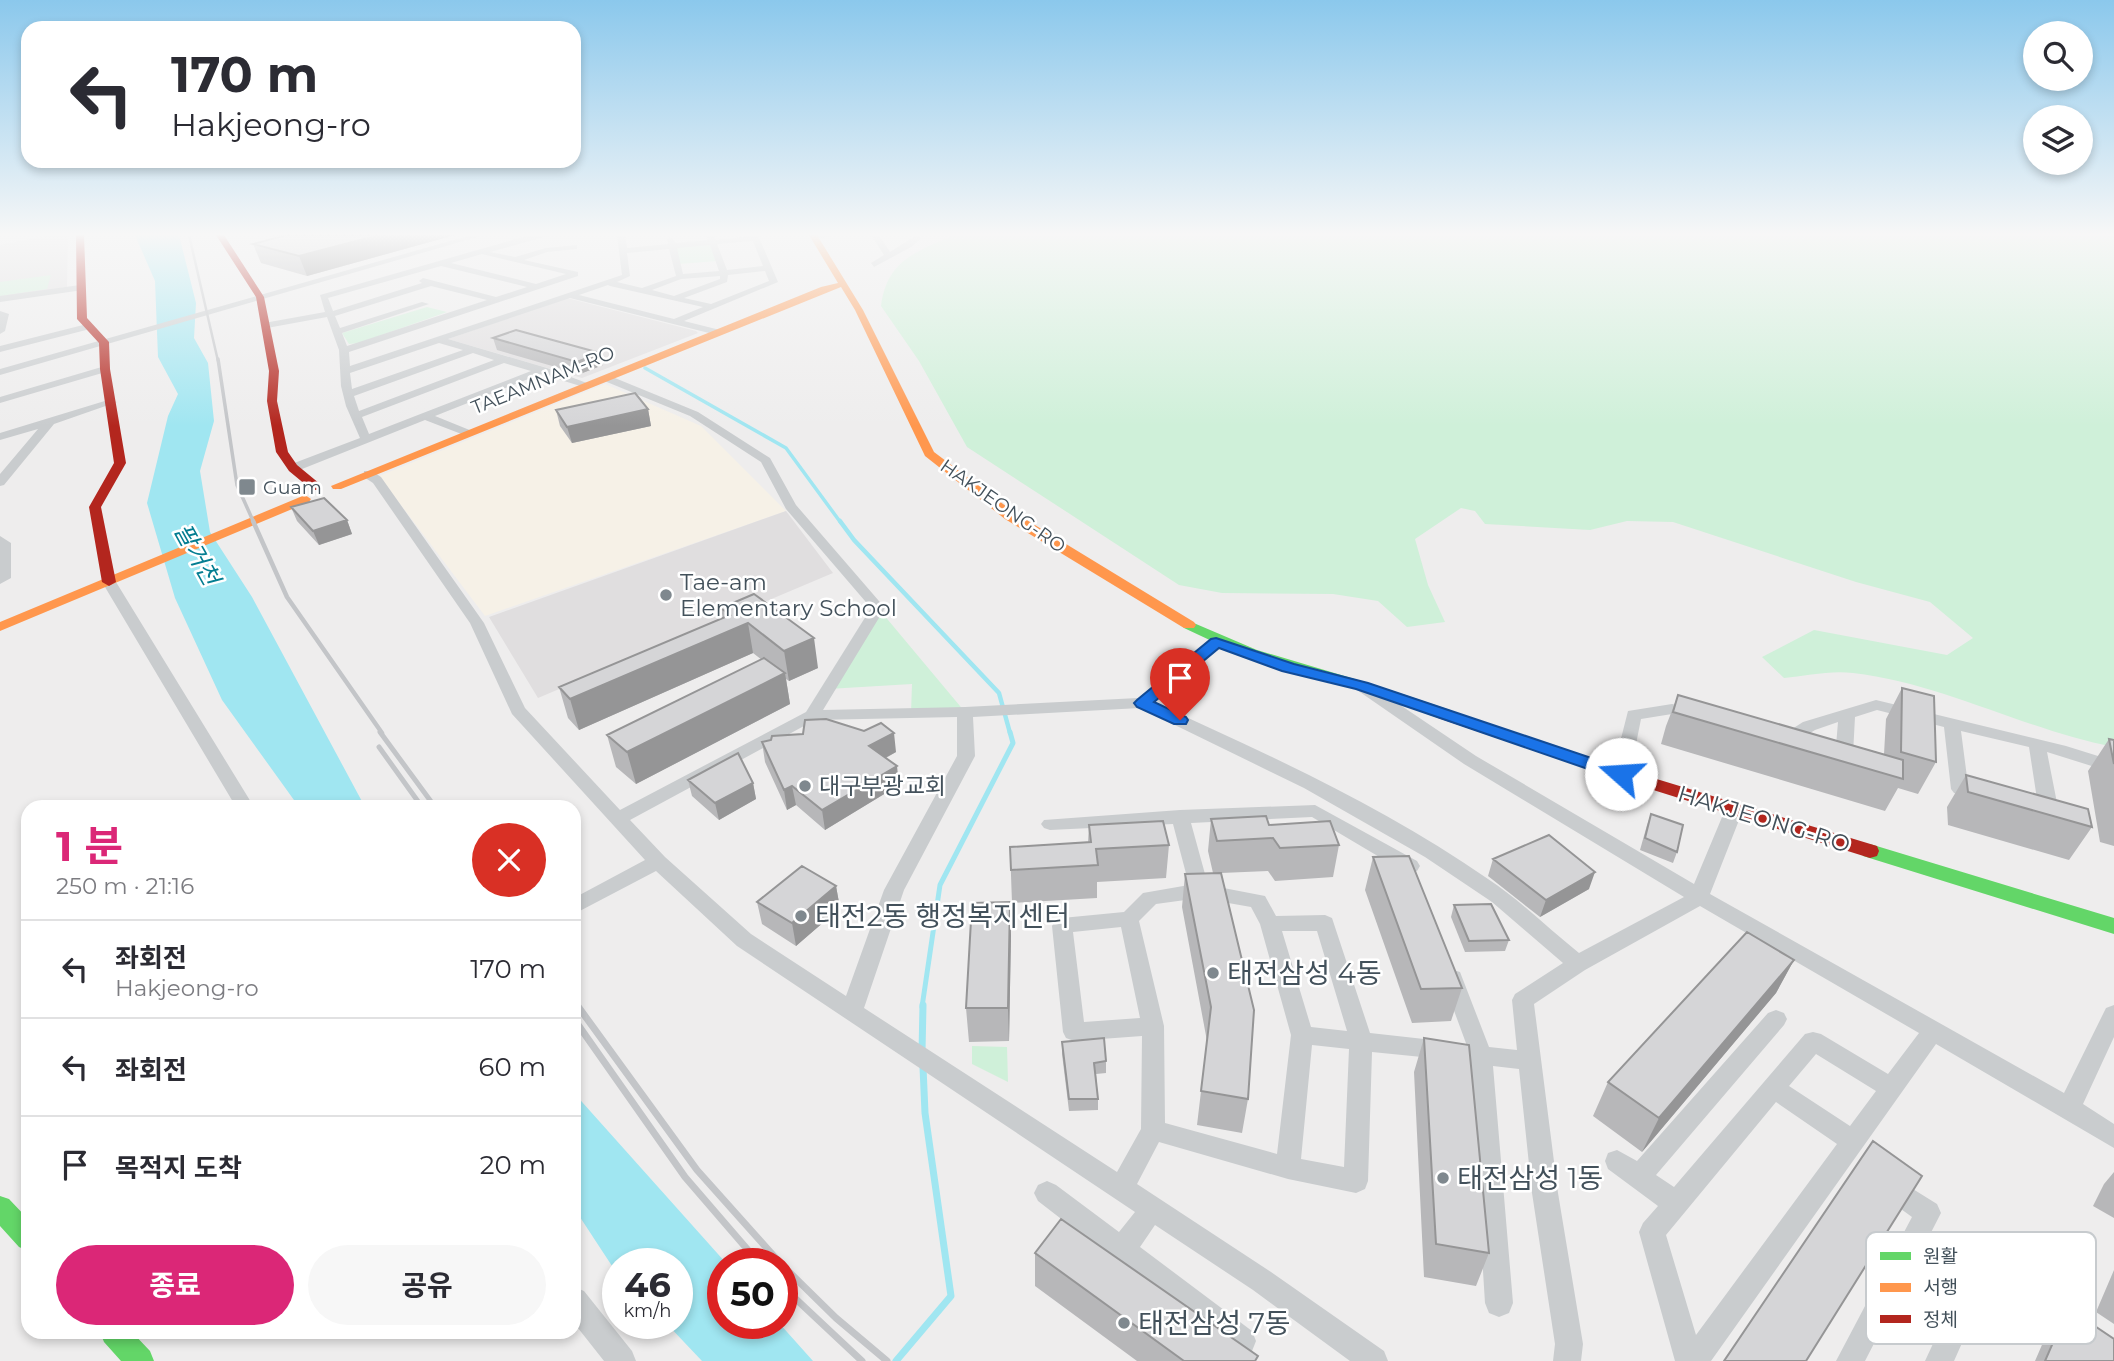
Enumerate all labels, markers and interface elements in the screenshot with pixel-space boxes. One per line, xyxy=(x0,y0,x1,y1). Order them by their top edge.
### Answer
map controls xyxy=(2023,21,2093,175)
button: search xyxy=(2023,21,2093,91)
text: 170 m xyxy=(171,45,318,104)
icon: left xyxy=(56,49,147,140)
text: Hakjeong-ro xyxy=(171,105,371,144)
button: layers xyxy=(2023,105,2093,175)
street label: TAEAMNAM-RO xyxy=(468,341,618,419)
street label: HAKJEONG-RO xyxy=(936,454,1070,558)
place label: Guam xyxy=(263,476,322,499)
marker: Guam xyxy=(237,477,257,497)
water label: 팔거천 xyxy=(168,518,227,593)
place label: Tae-am Elementary School xyxy=(680,568,897,622)
marker: Tae-am Elementary School xyxy=(658,587,674,603)
pin xyxy=(1150,648,1210,720)
icon: arrive xyxy=(1161,659,1199,697)
position arrow xyxy=(1584,737,1658,811)
place label: 대구부광교회 xyxy=(819,772,946,800)
marker: 대구부광교회 xyxy=(797,778,813,794)
street label: HAKJEONG-RO xyxy=(1674,779,1854,859)
text: 1 분 xyxy=(56,820,123,872)
button: close xyxy=(472,823,546,897)
text: 250 m · 21:16 xyxy=(56,872,194,900)
place label: 태전2동 행정복지센터 xyxy=(815,899,1070,933)
marker: 태전2동 행정복지센터 xyxy=(793,908,809,924)
text: 좌회전 xyxy=(115,942,187,974)
icon: left xyxy=(56,950,94,988)
text: 170 m xyxy=(470,953,546,985)
place label: 태전삼성 4동 xyxy=(1227,956,1382,990)
marker: 태전삼성 4동 xyxy=(1205,965,1221,981)
text: Hakjeong-ro xyxy=(115,974,259,1002)
icon: left xyxy=(56,1048,94,1086)
text: 60 m xyxy=(479,1051,546,1083)
text: 좌회전 xyxy=(115,1054,187,1086)
icon: arrive xyxy=(56,1146,94,1184)
text: 20 m xyxy=(480,1149,546,1181)
text: 목적지 도착 xyxy=(115,1152,242,1184)
place label: 태전삼성 1동 xyxy=(1457,1161,1603,1195)
marker: 태전삼성 1동 xyxy=(1435,1170,1451,1186)
legend xyxy=(1866,1232,2096,1344)
button: 종료 xyxy=(56,1245,294,1325)
button: 공유 xyxy=(308,1245,546,1325)
text: 원활 xyxy=(1923,1245,1958,1268)
speed limit sign: 50 xyxy=(707,1248,798,1339)
text: 46 xyxy=(624,1263,671,1306)
text: 서행 xyxy=(1923,1276,1958,1299)
text: km/h xyxy=(623,1300,672,1322)
place label: 태전삼성 7동 xyxy=(1138,1306,1291,1340)
text: 정체 xyxy=(1923,1308,1958,1331)
marker: 태전삼성 7동 xyxy=(1116,1315,1132,1331)

